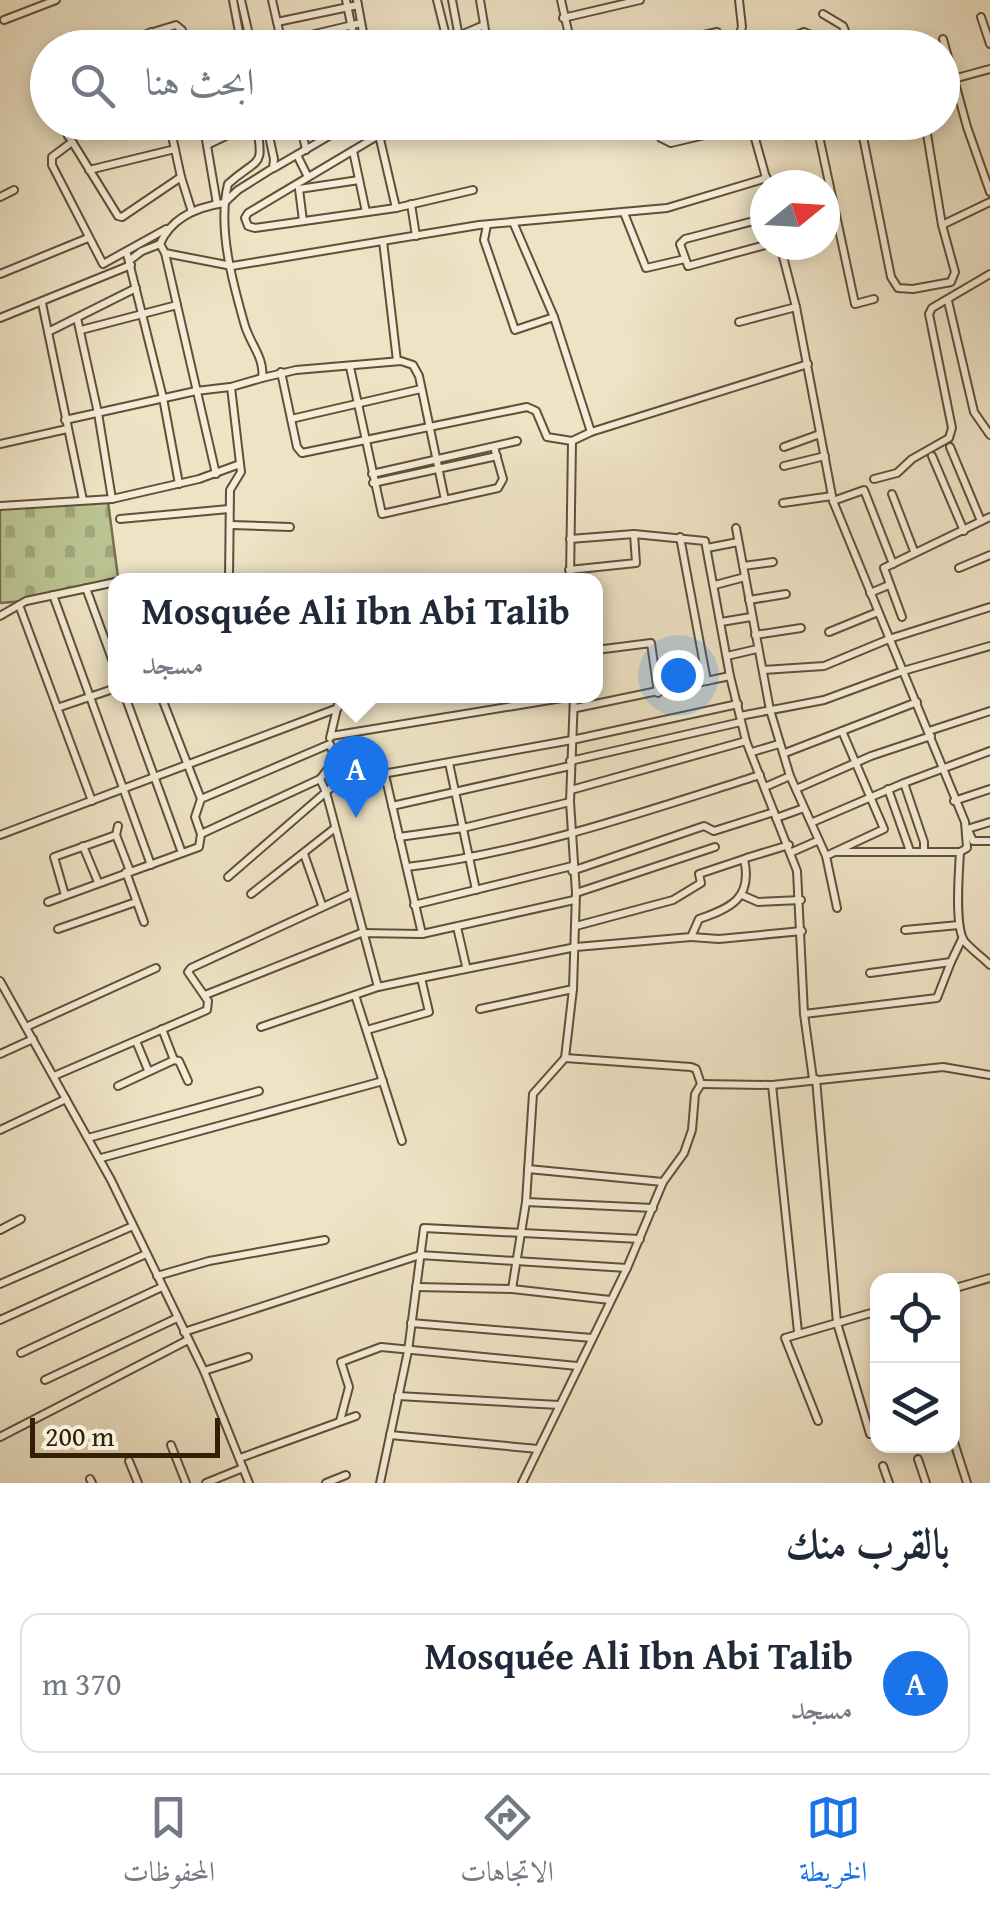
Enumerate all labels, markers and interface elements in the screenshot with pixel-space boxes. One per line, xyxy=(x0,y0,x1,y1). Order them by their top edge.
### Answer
search box xyxy=(30,30,960,140)
text: ابحث هنا xyxy=(145,53,255,109)
icon: search xyxy=(65,58,120,113)
north arrow xyxy=(750,170,840,260)
popup xyxy=(108,573,603,703)
text: Mosquée Ali Ibn Abi Talib xyxy=(141,582,570,638)
text: مسجد xyxy=(141,639,204,686)
your location xyxy=(653,650,704,701)
pin: A xyxy=(324,736,388,818)
map controls xyxy=(870,1273,960,1453)
button: locate xyxy=(870,1273,960,1363)
button: layers xyxy=(870,1363,960,1453)
scale bar xyxy=(30,1413,220,1458)
text: 200 m xyxy=(45,1415,114,1456)
text: بالقرب منك xyxy=(786,1512,950,1573)
text: Mosquée Ali Ibn Abi Talib xyxy=(424,1627,853,1683)
text: 370 m xyxy=(42,1660,121,1707)
text: A xyxy=(905,1660,926,1707)
text: مسجد xyxy=(790,1684,853,1731)
tab: المحفوظات xyxy=(123,1790,215,1899)
tab: الاتجاهات xyxy=(460,1790,554,1899)
tab: الخريطة xyxy=(799,1790,867,1899)

